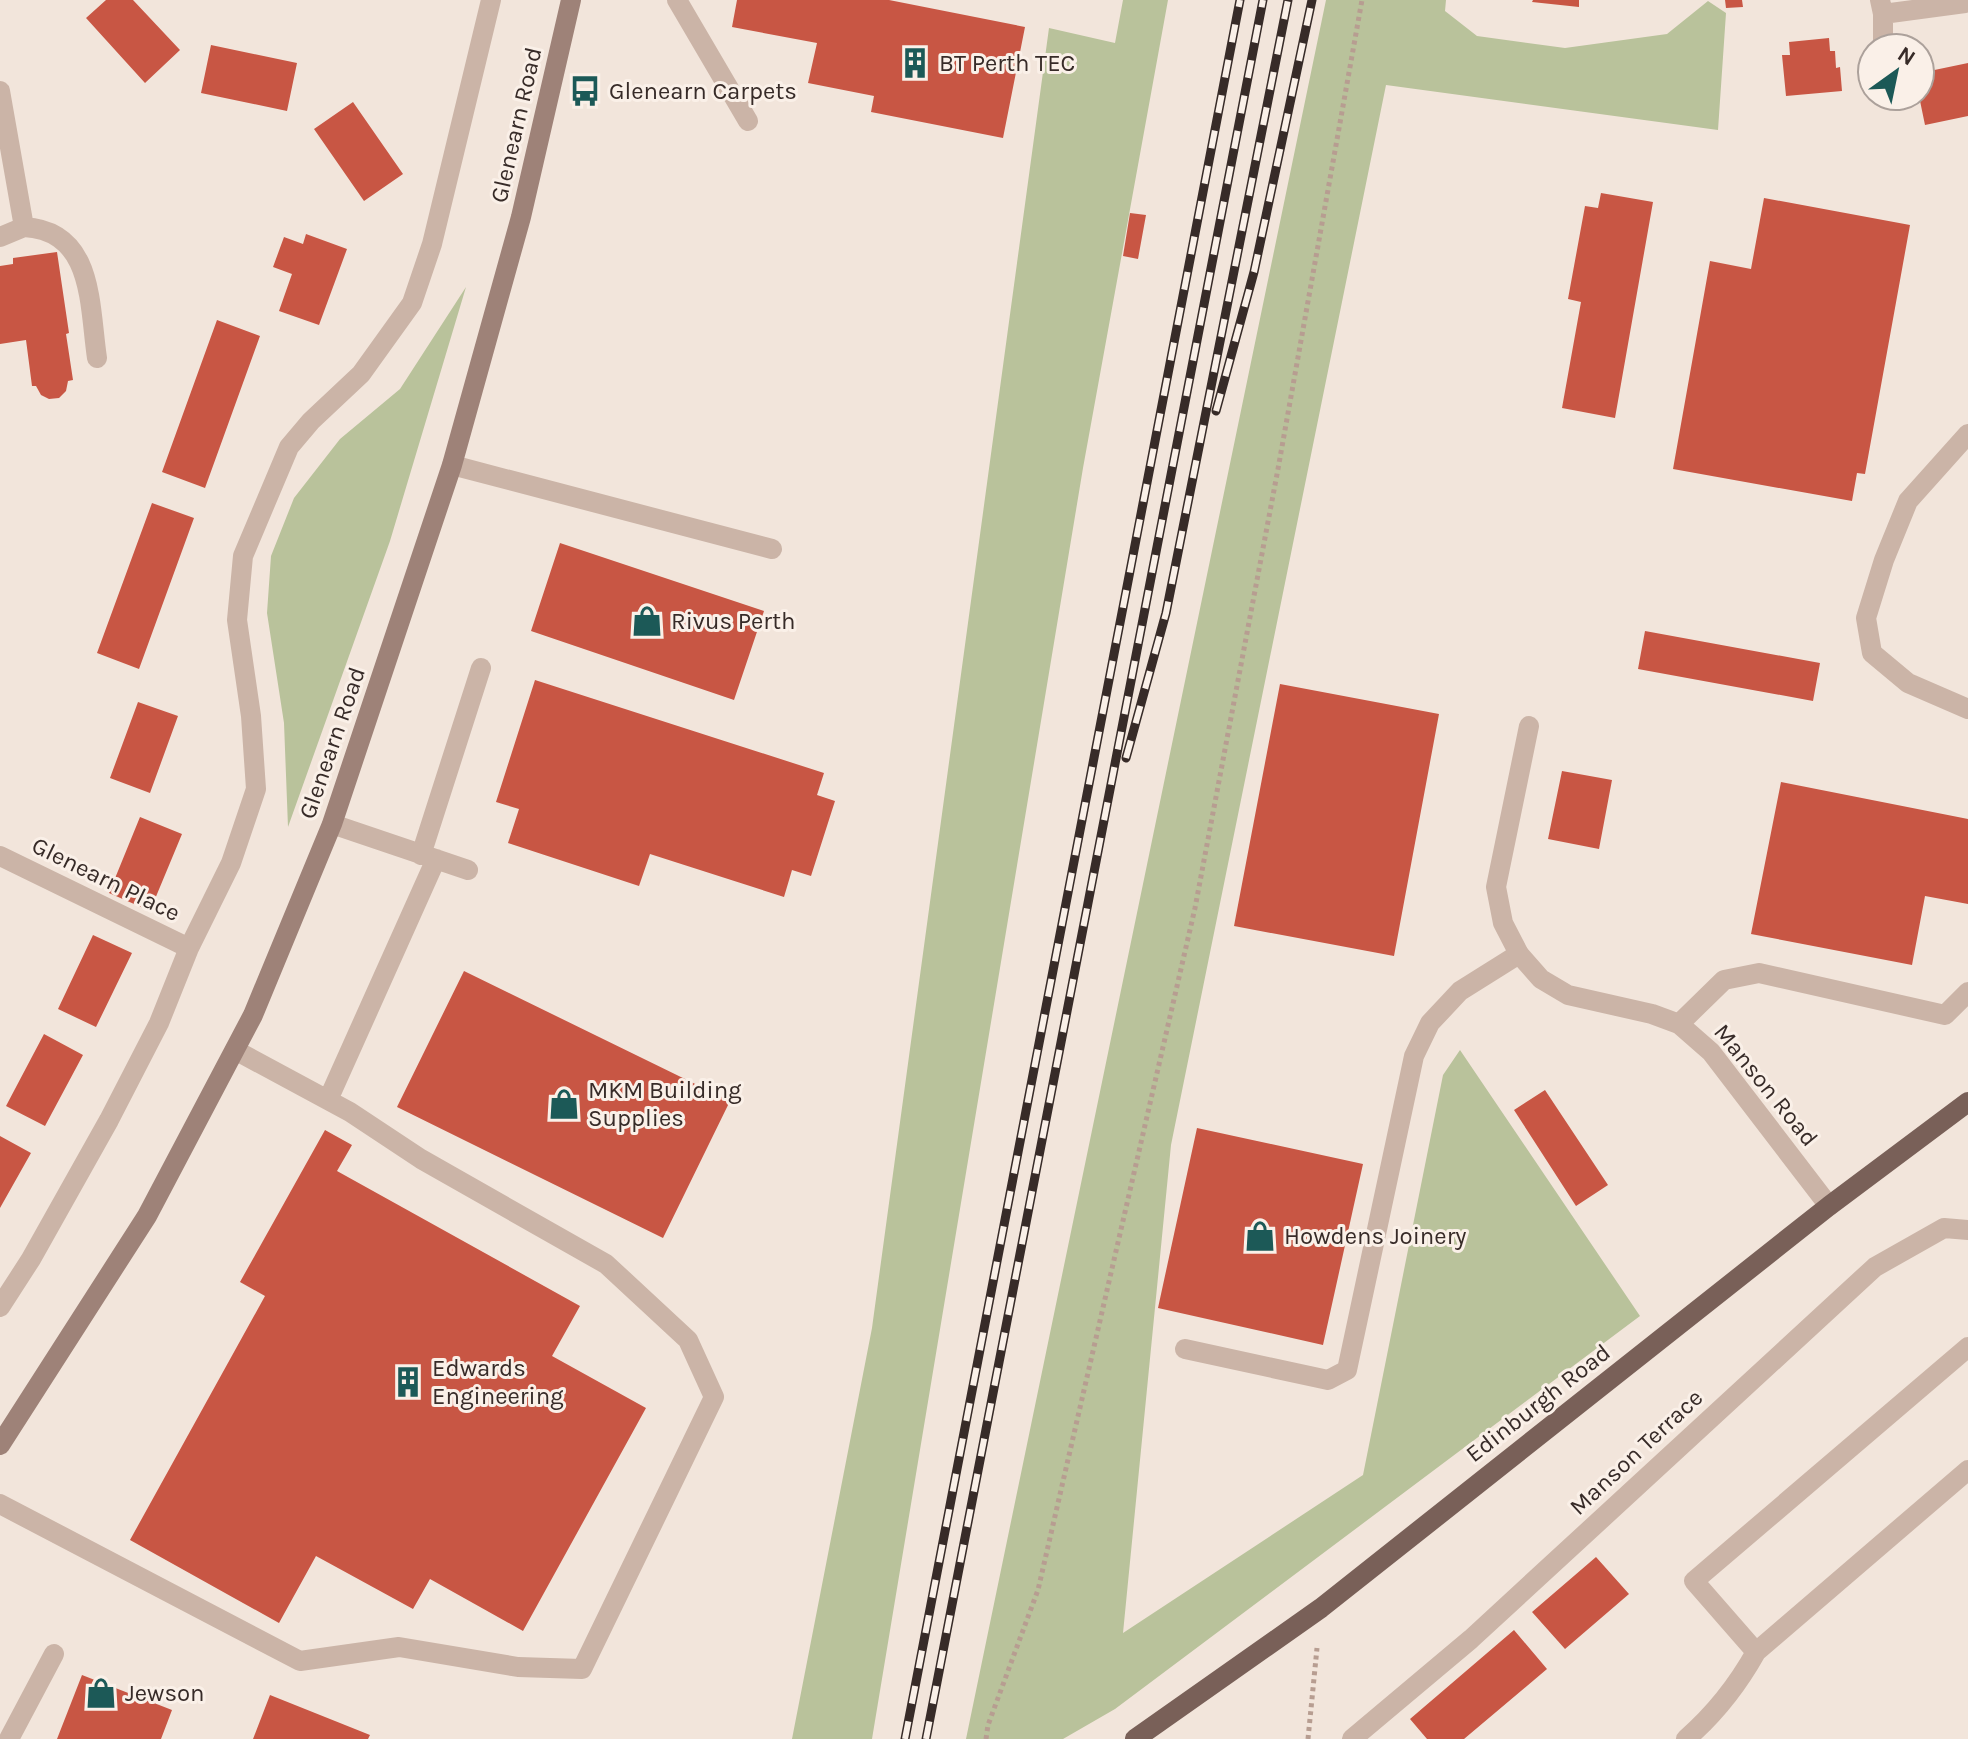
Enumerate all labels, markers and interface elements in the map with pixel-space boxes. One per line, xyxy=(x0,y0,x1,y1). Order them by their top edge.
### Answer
north arrow xyxy=(1856,32,1936,112)
text: N xyxy=(1893,41,1920,71)
street label: Glenearn Road xyxy=(485,45,547,205)
building icon: BT Perth TEC xyxy=(898,46,932,80)
place label: BT Perth TEC xyxy=(939,49,1075,77)
bus stop icon: Glenearn Carpets xyxy=(568,74,602,108)
place label: Glenearn Carpets xyxy=(609,77,797,105)
shop icon: Rivus Perth xyxy=(630,604,664,638)
place label: Rivus Perth xyxy=(671,607,796,635)
street label: Glenearn Road xyxy=(293,663,371,823)
street label: Glenearn Place xyxy=(27,831,185,927)
street label: Manson Road xyxy=(1708,1018,1824,1152)
place label: MKM Building Supplies xyxy=(588,1076,742,1132)
shop icon: MKM Building Supplies xyxy=(547,1087,581,1121)
shop icon: Howdens Joinery xyxy=(1243,1219,1277,1253)
place label: Howdens Joinery xyxy=(1284,1222,1467,1250)
street label: Edinburgh Road xyxy=(1460,1338,1616,1468)
place label: Edwards Engineering xyxy=(432,1354,564,1410)
building icon: Edwards Engineering xyxy=(391,1365,425,1399)
street label: Manson Terrace xyxy=(1564,1383,1708,1521)
shop icon: Jewson xyxy=(84,1676,118,1710)
place label: Jewson xyxy=(125,1679,205,1707)

